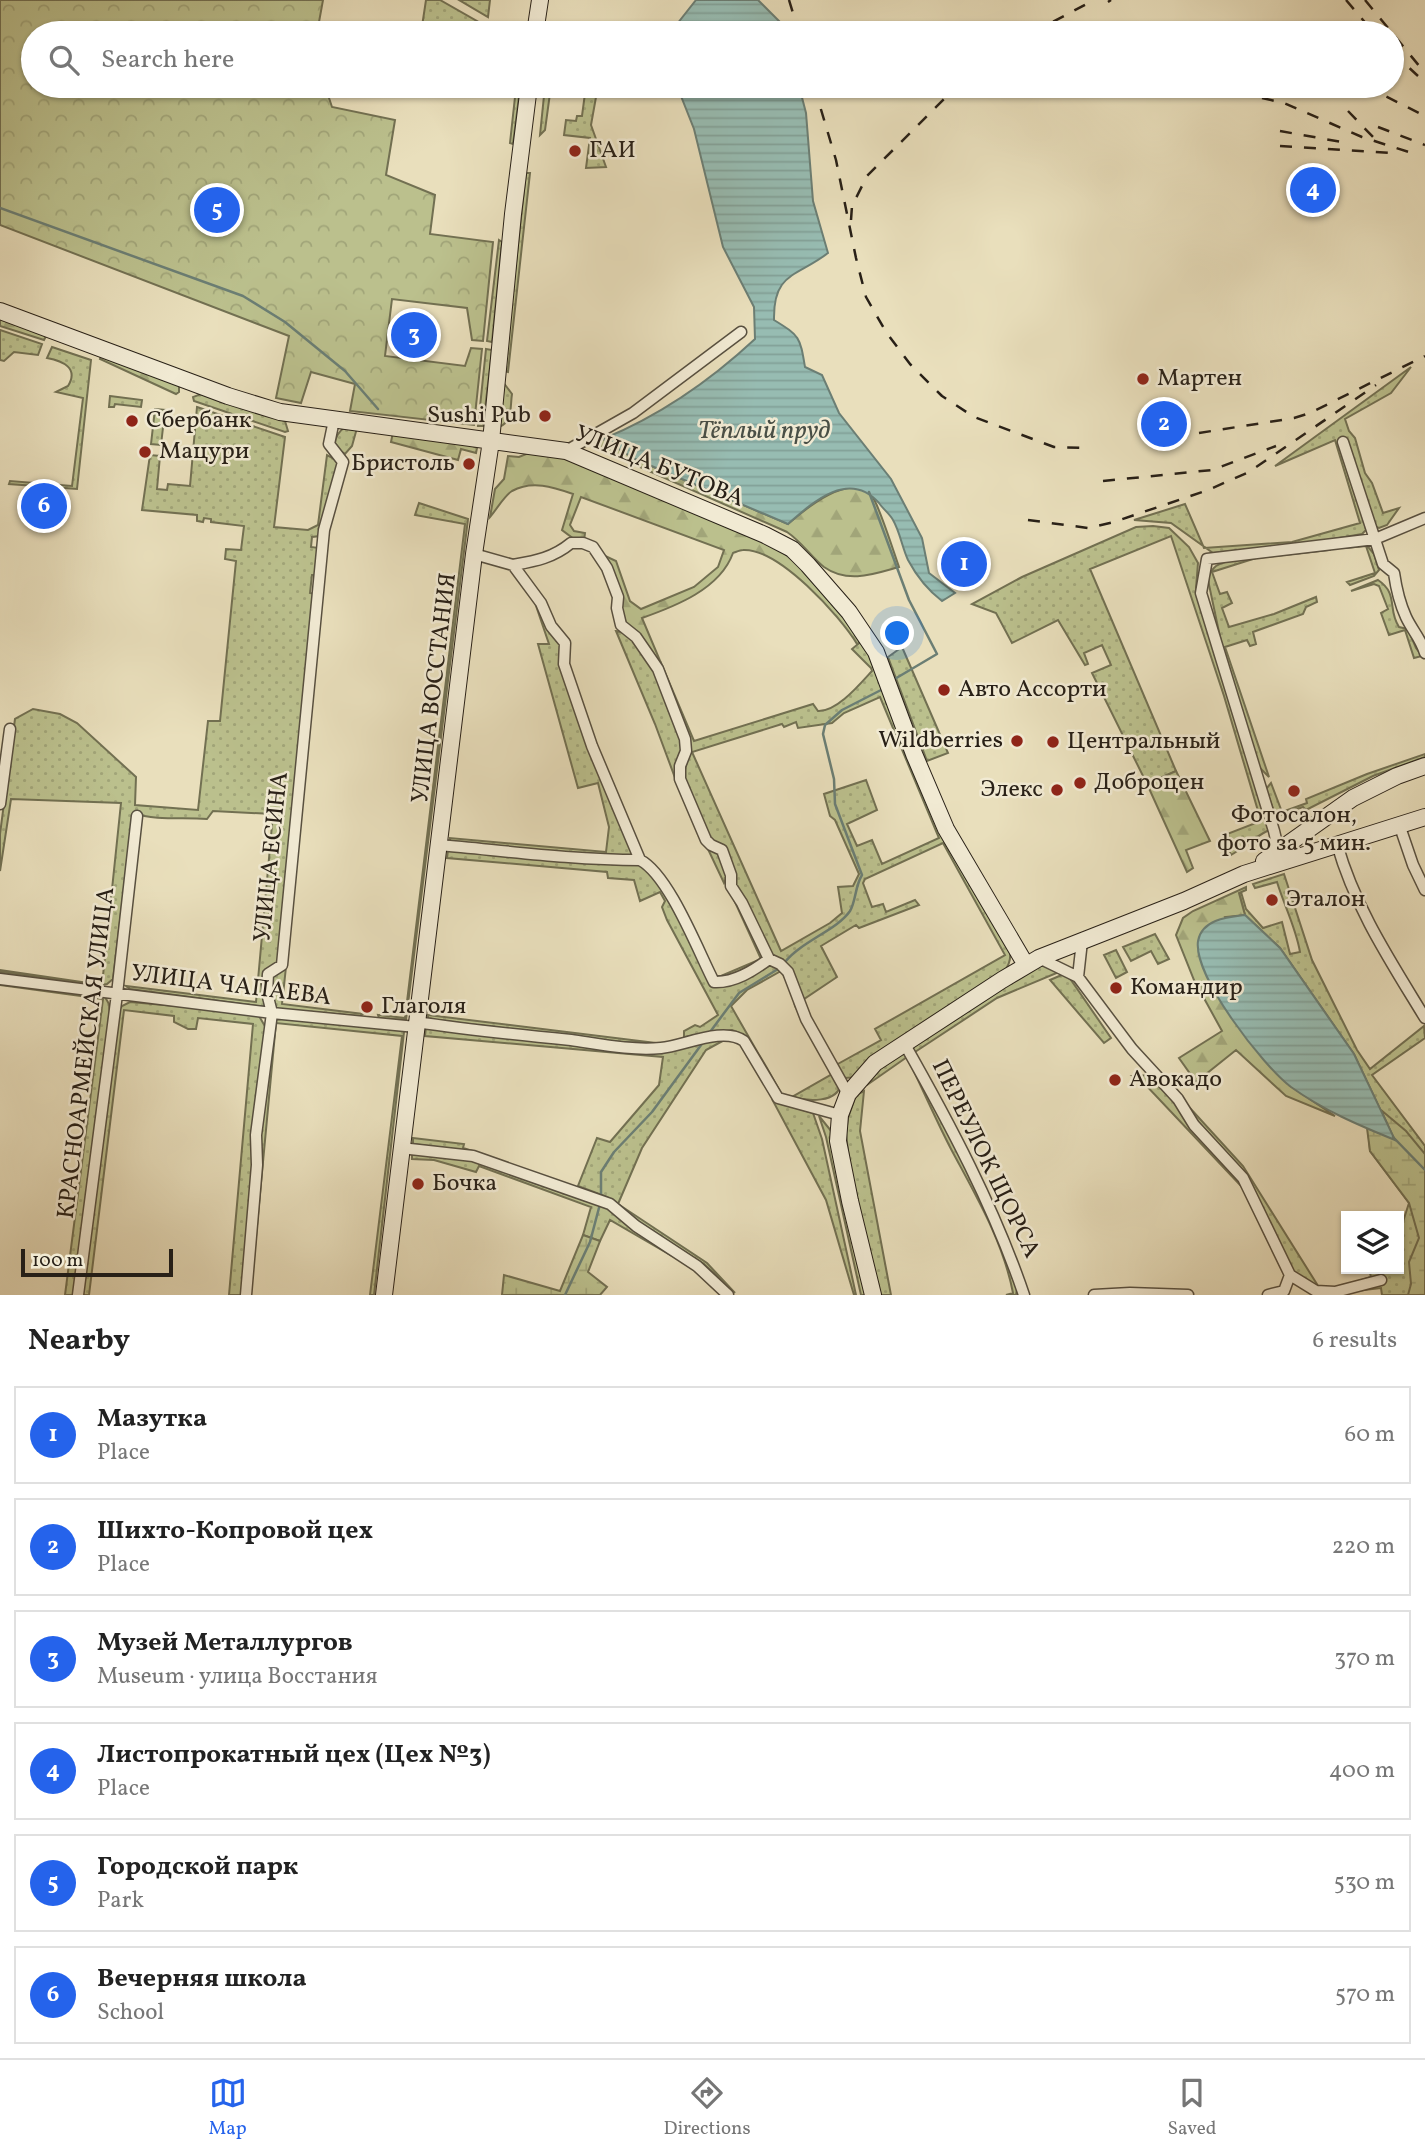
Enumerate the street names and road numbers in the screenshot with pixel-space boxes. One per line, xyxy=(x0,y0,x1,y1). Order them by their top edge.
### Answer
street label: УЛИЦА БУТОВА xyxy=(569,417,749,517)
street label: УЛИЦА ВОССТАНИЯ xyxy=(404,571,466,805)
street label: УЛИЦА ЕСИНА xyxy=(246,770,298,944)
street label: КРАСНОАРМЕЙСКАЯ УЛИЦА xyxy=(50,885,124,1221)
street label: УЛИЦА ЧАПАЕВА xyxy=(129,957,333,1015)
street label: ПЕРЕУЛОК ЩОРСА xyxy=(922,1054,1048,1264)

